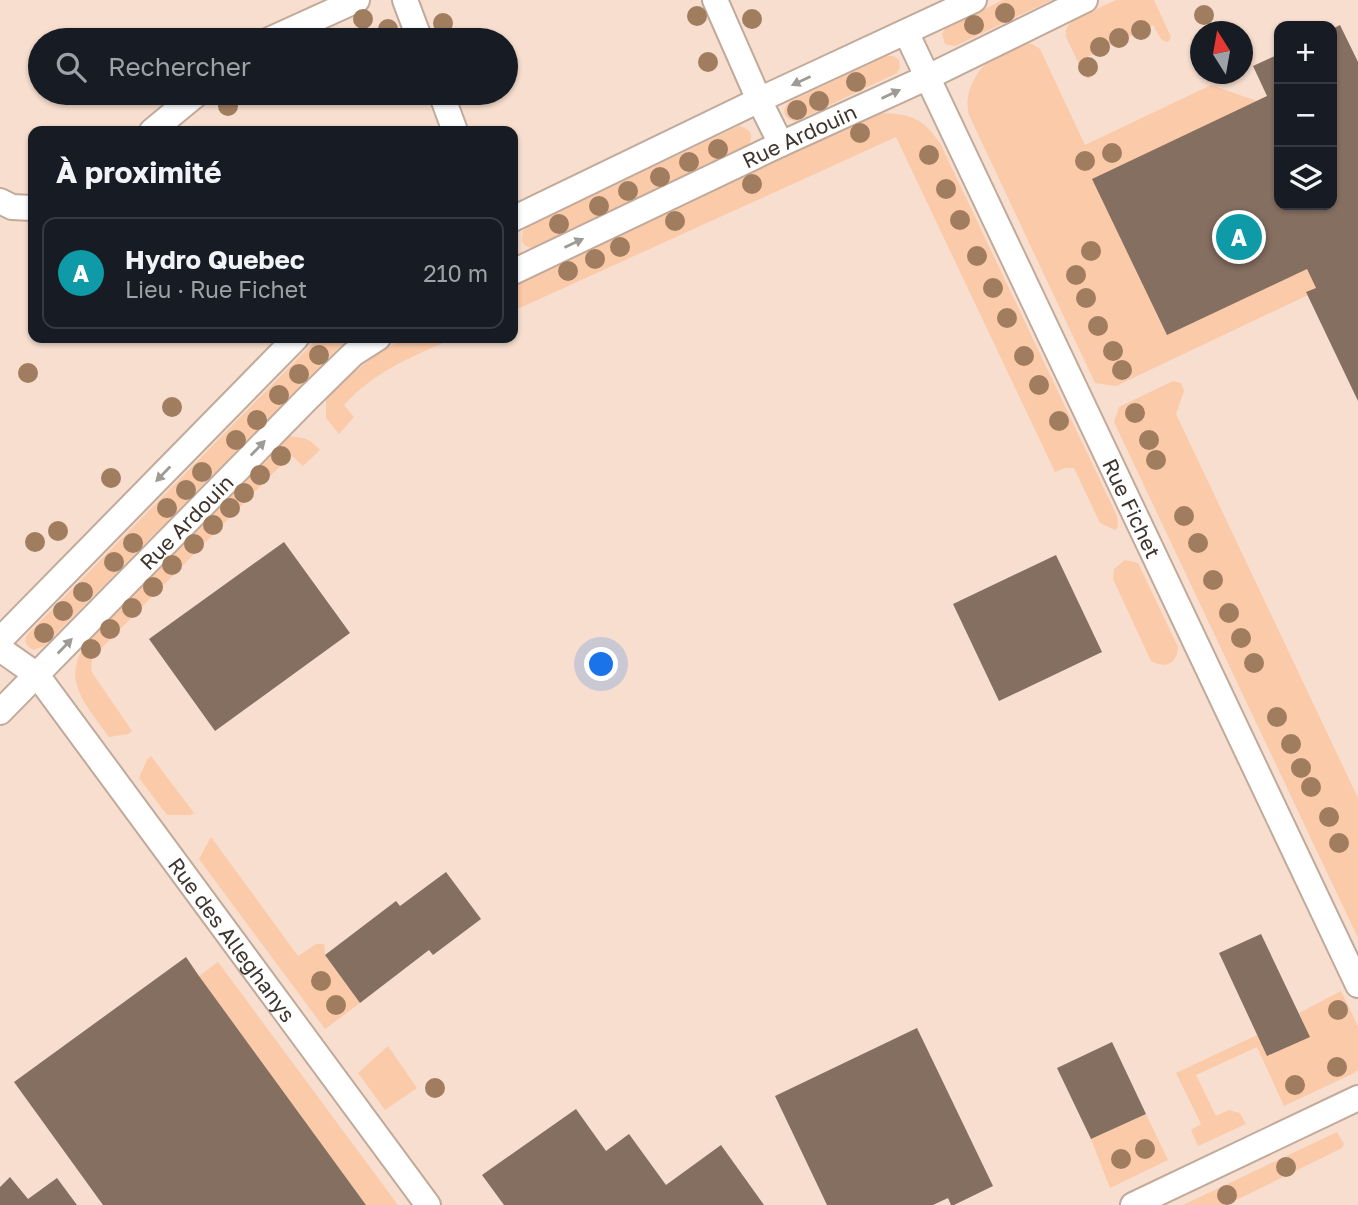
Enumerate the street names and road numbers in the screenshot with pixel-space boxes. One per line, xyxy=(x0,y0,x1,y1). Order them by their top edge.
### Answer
street label: Rue Ardouin xyxy=(738,98,861,174)
street label: Rue Fichet xyxy=(1097,454,1167,562)
street label: Rue Ardouin xyxy=(134,469,239,575)
street label: Rue des Alleghanys xyxy=(163,852,301,1027)

